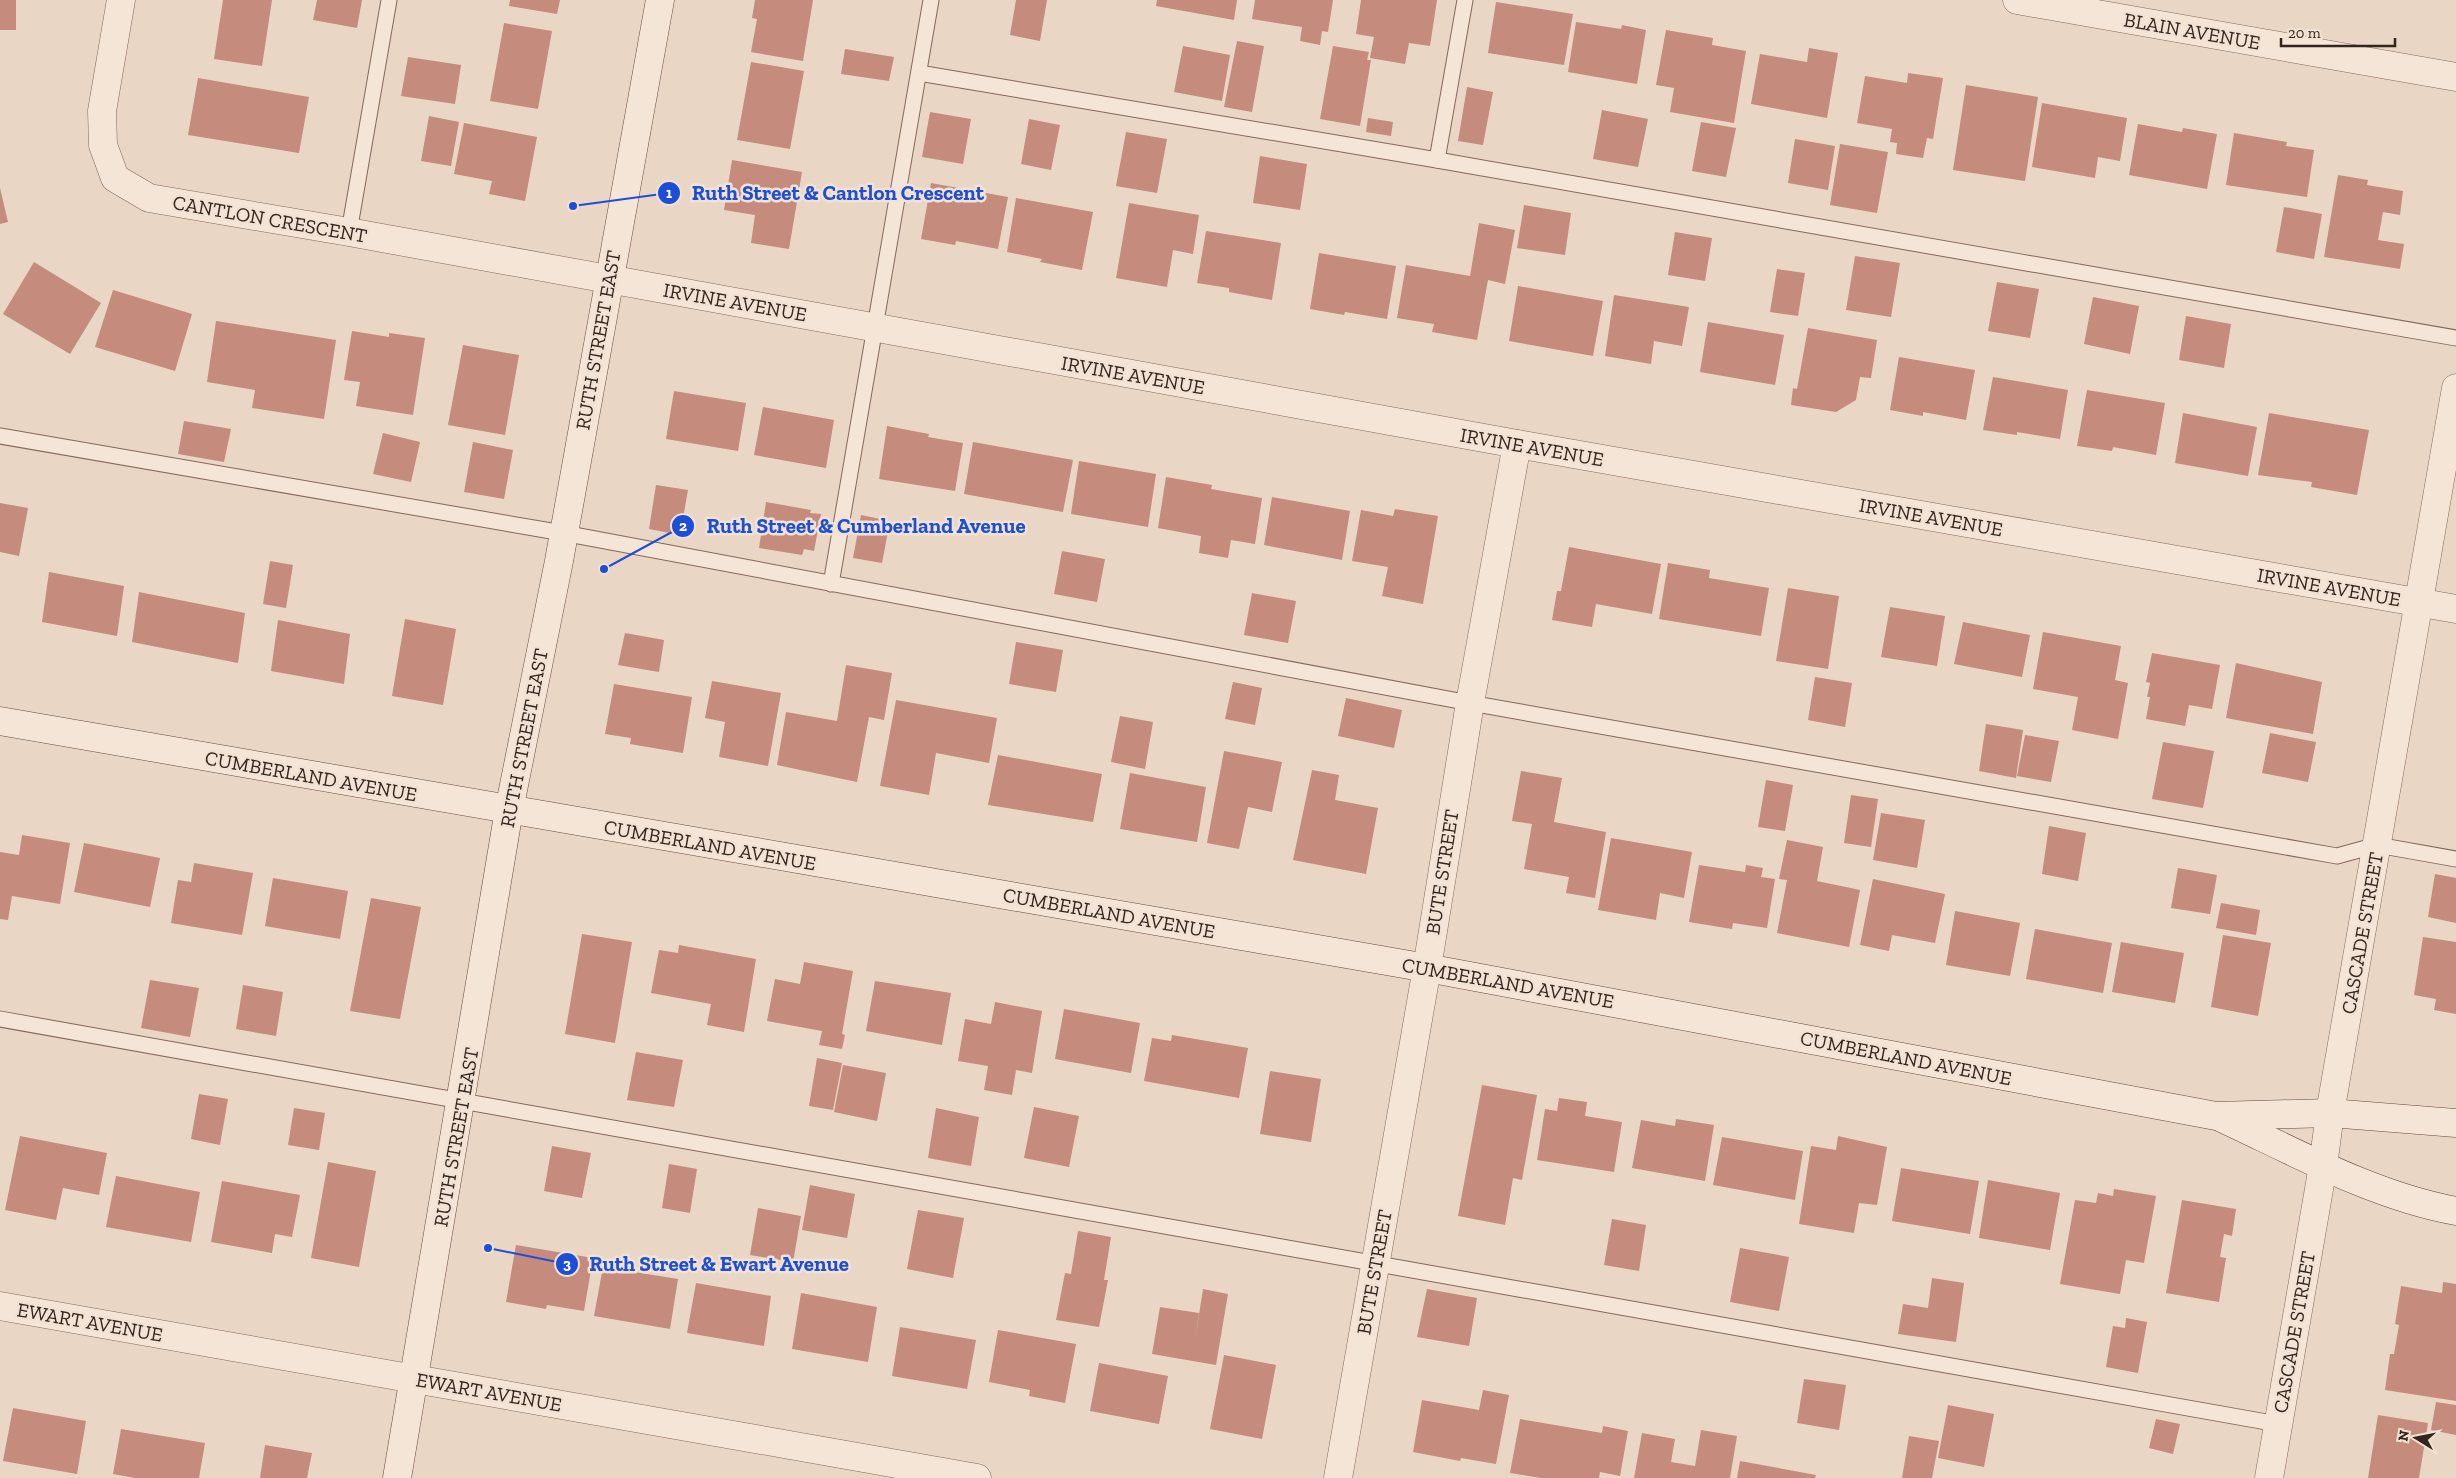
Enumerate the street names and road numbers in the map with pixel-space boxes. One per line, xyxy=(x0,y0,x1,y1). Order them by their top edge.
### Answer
street label: BLAIN AVENUE xyxy=(2122,7,2262,55)
street label: CANTLON CRESCENT xyxy=(171,190,369,248)
street label: RUTH STREET EAST xyxy=(570,248,626,432)
street label: IRVINE AVENUE xyxy=(661,278,809,326)
street label: IRVINE AVENUE xyxy=(1059,351,1207,399)
street label: IRVINE AVENUE xyxy=(1458,423,1606,471)
street label: IRVINE AVENUE xyxy=(1857,493,2005,541)
street label: IRVINE AVENUE xyxy=(2255,563,2403,611)
street label: RUTH STREET EAST xyxy=(495,646,553,830)
street label: CUMBERLAND AVENUE xyxy=(203,746,419,806)
street label: BUTE STREET xyxy=(1420,808,1464,936)
street label: CUMBERLAND AVENUE xyxy=(602,815,818,875)
street label: CASCADE STREET xyxy=(2336,850,2388,1016)
street label: CUMBERLAND AVENUE xyxy=(1001,883,1217,943)
street label: CUMBERLAND AVENUE xyxy=(1400,953,1616,1013)
street label: CUMBERLAND AVENUE xyxy=(1798,1026,2014,1090)
street label: RUTH STREET EAST xyxy=(428,1045,484,1229)
street label: BUTE STREET xyxy=(1351,1208,1397,1336)
street label: CASCADE STREET xyxy=(2268,1249,2320,1415)
street label: EWART AVENUE xyxy=(15,1297,165,1347)
street label: EWART AVENUE xyxy=(414,1367,564,1417)

